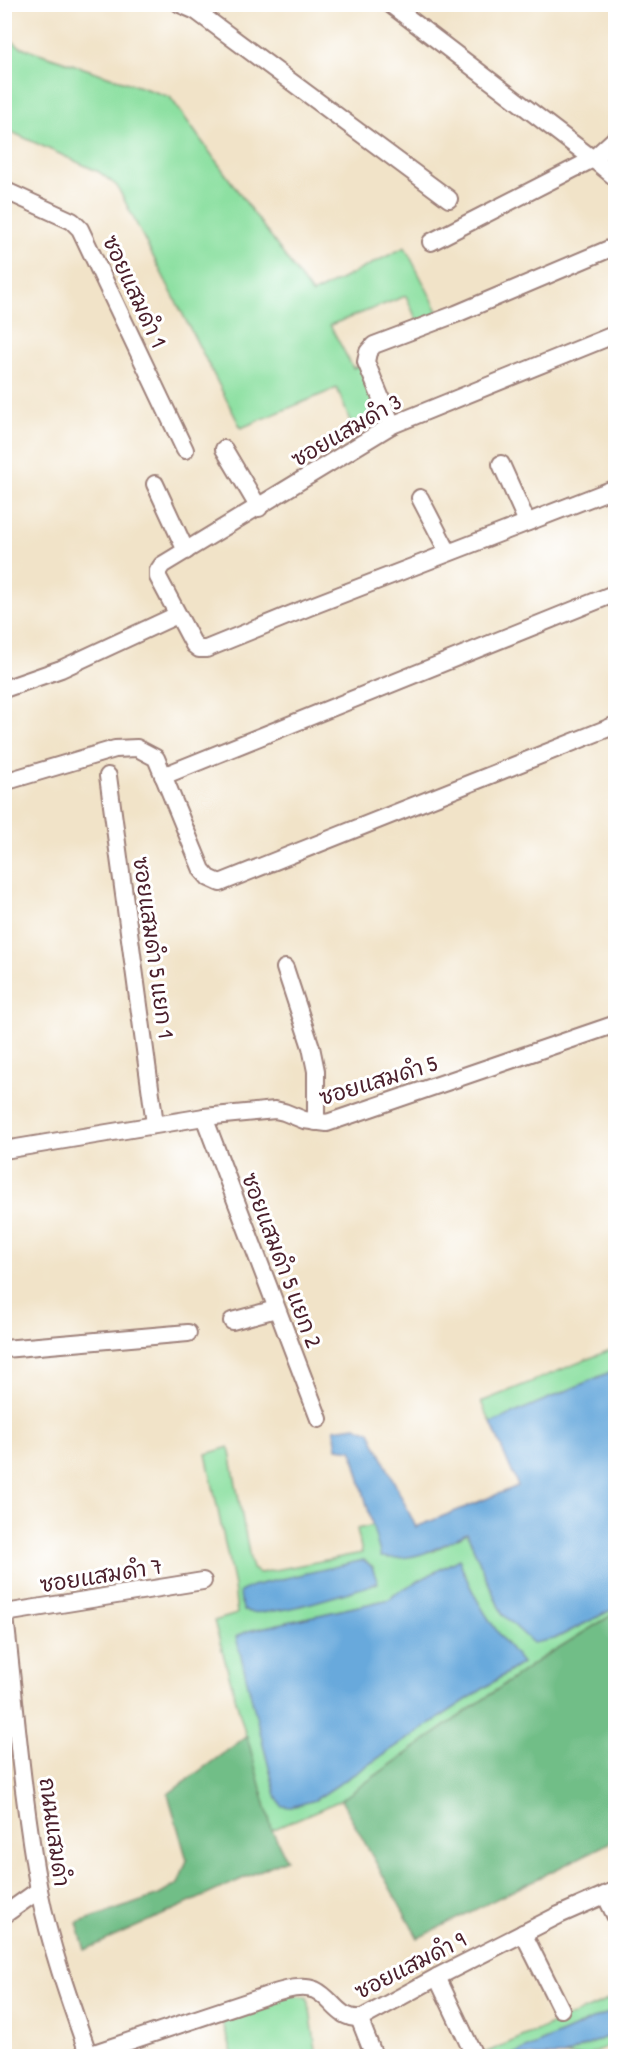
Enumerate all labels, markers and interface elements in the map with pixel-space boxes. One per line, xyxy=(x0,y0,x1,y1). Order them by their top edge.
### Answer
street label: ซอยแสมดำ 1 xyxy=(96,230,174,352)
street label: ซอยแสมดำ 3 xyxy=(285,386,407,474)
street label: ซอยแสมดำ 5 แยก 1 xyxy=(126,854,182,1040)
street label: ซอยแสมดำ 5 xyxy=(315,1048,441,1112)
street label: ซอยแสมดำ 5 แยก 2 xyxy=(235,1168,329,1352)
street label: ซอยแสมดำ 7 xyxy=(38,1551,164,1599)
street label: ถนนแสมดำ xyxy=(33,1776,77,1888)
street label: ซอยแสมดำ 9 xyxy=(349,1924,471,2006)

